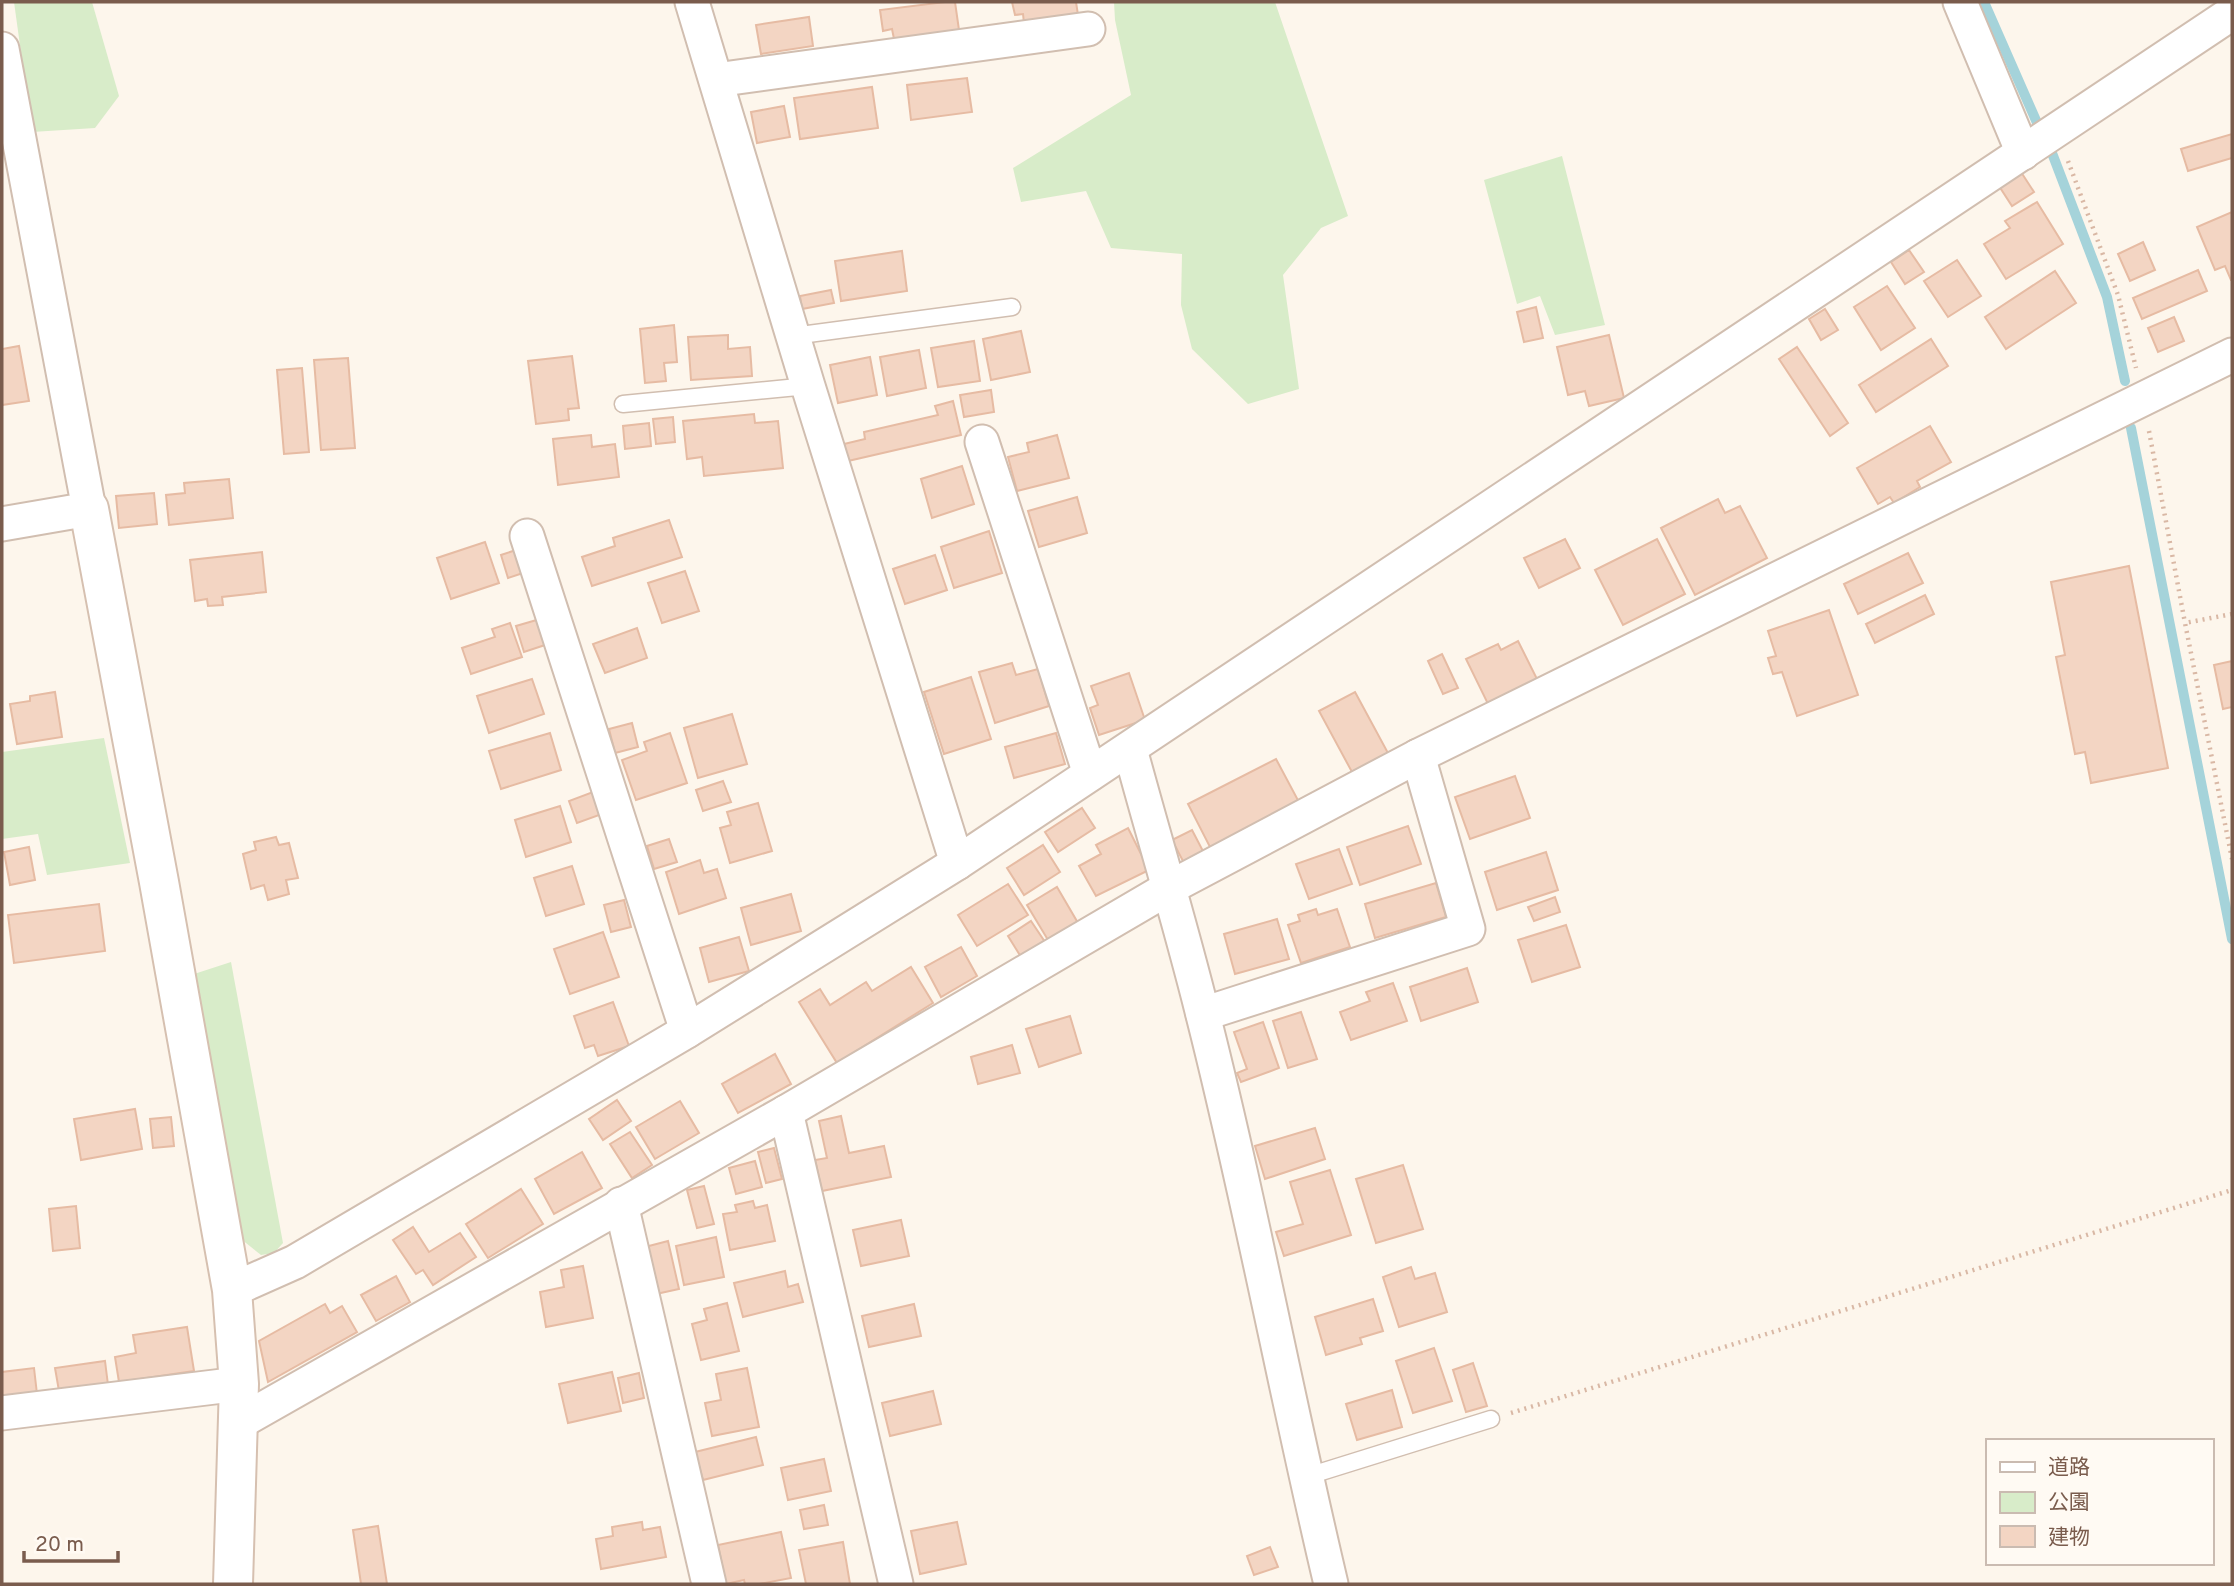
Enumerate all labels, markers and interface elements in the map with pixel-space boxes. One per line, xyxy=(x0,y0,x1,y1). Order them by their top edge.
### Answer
legend xyxy=(1986,1439,2213,1565)
text: 道路 xyxy=(2048,1455,2090,1482)
text: 公園 xyxy=(2048,1490,2090,1517)
scale bar xyxy=(24,1520,119,1564)
text: 建物 xyxy=(2048,1525,2090,1552)
text: 20 m xyxy=(35,1532,84,1559)

